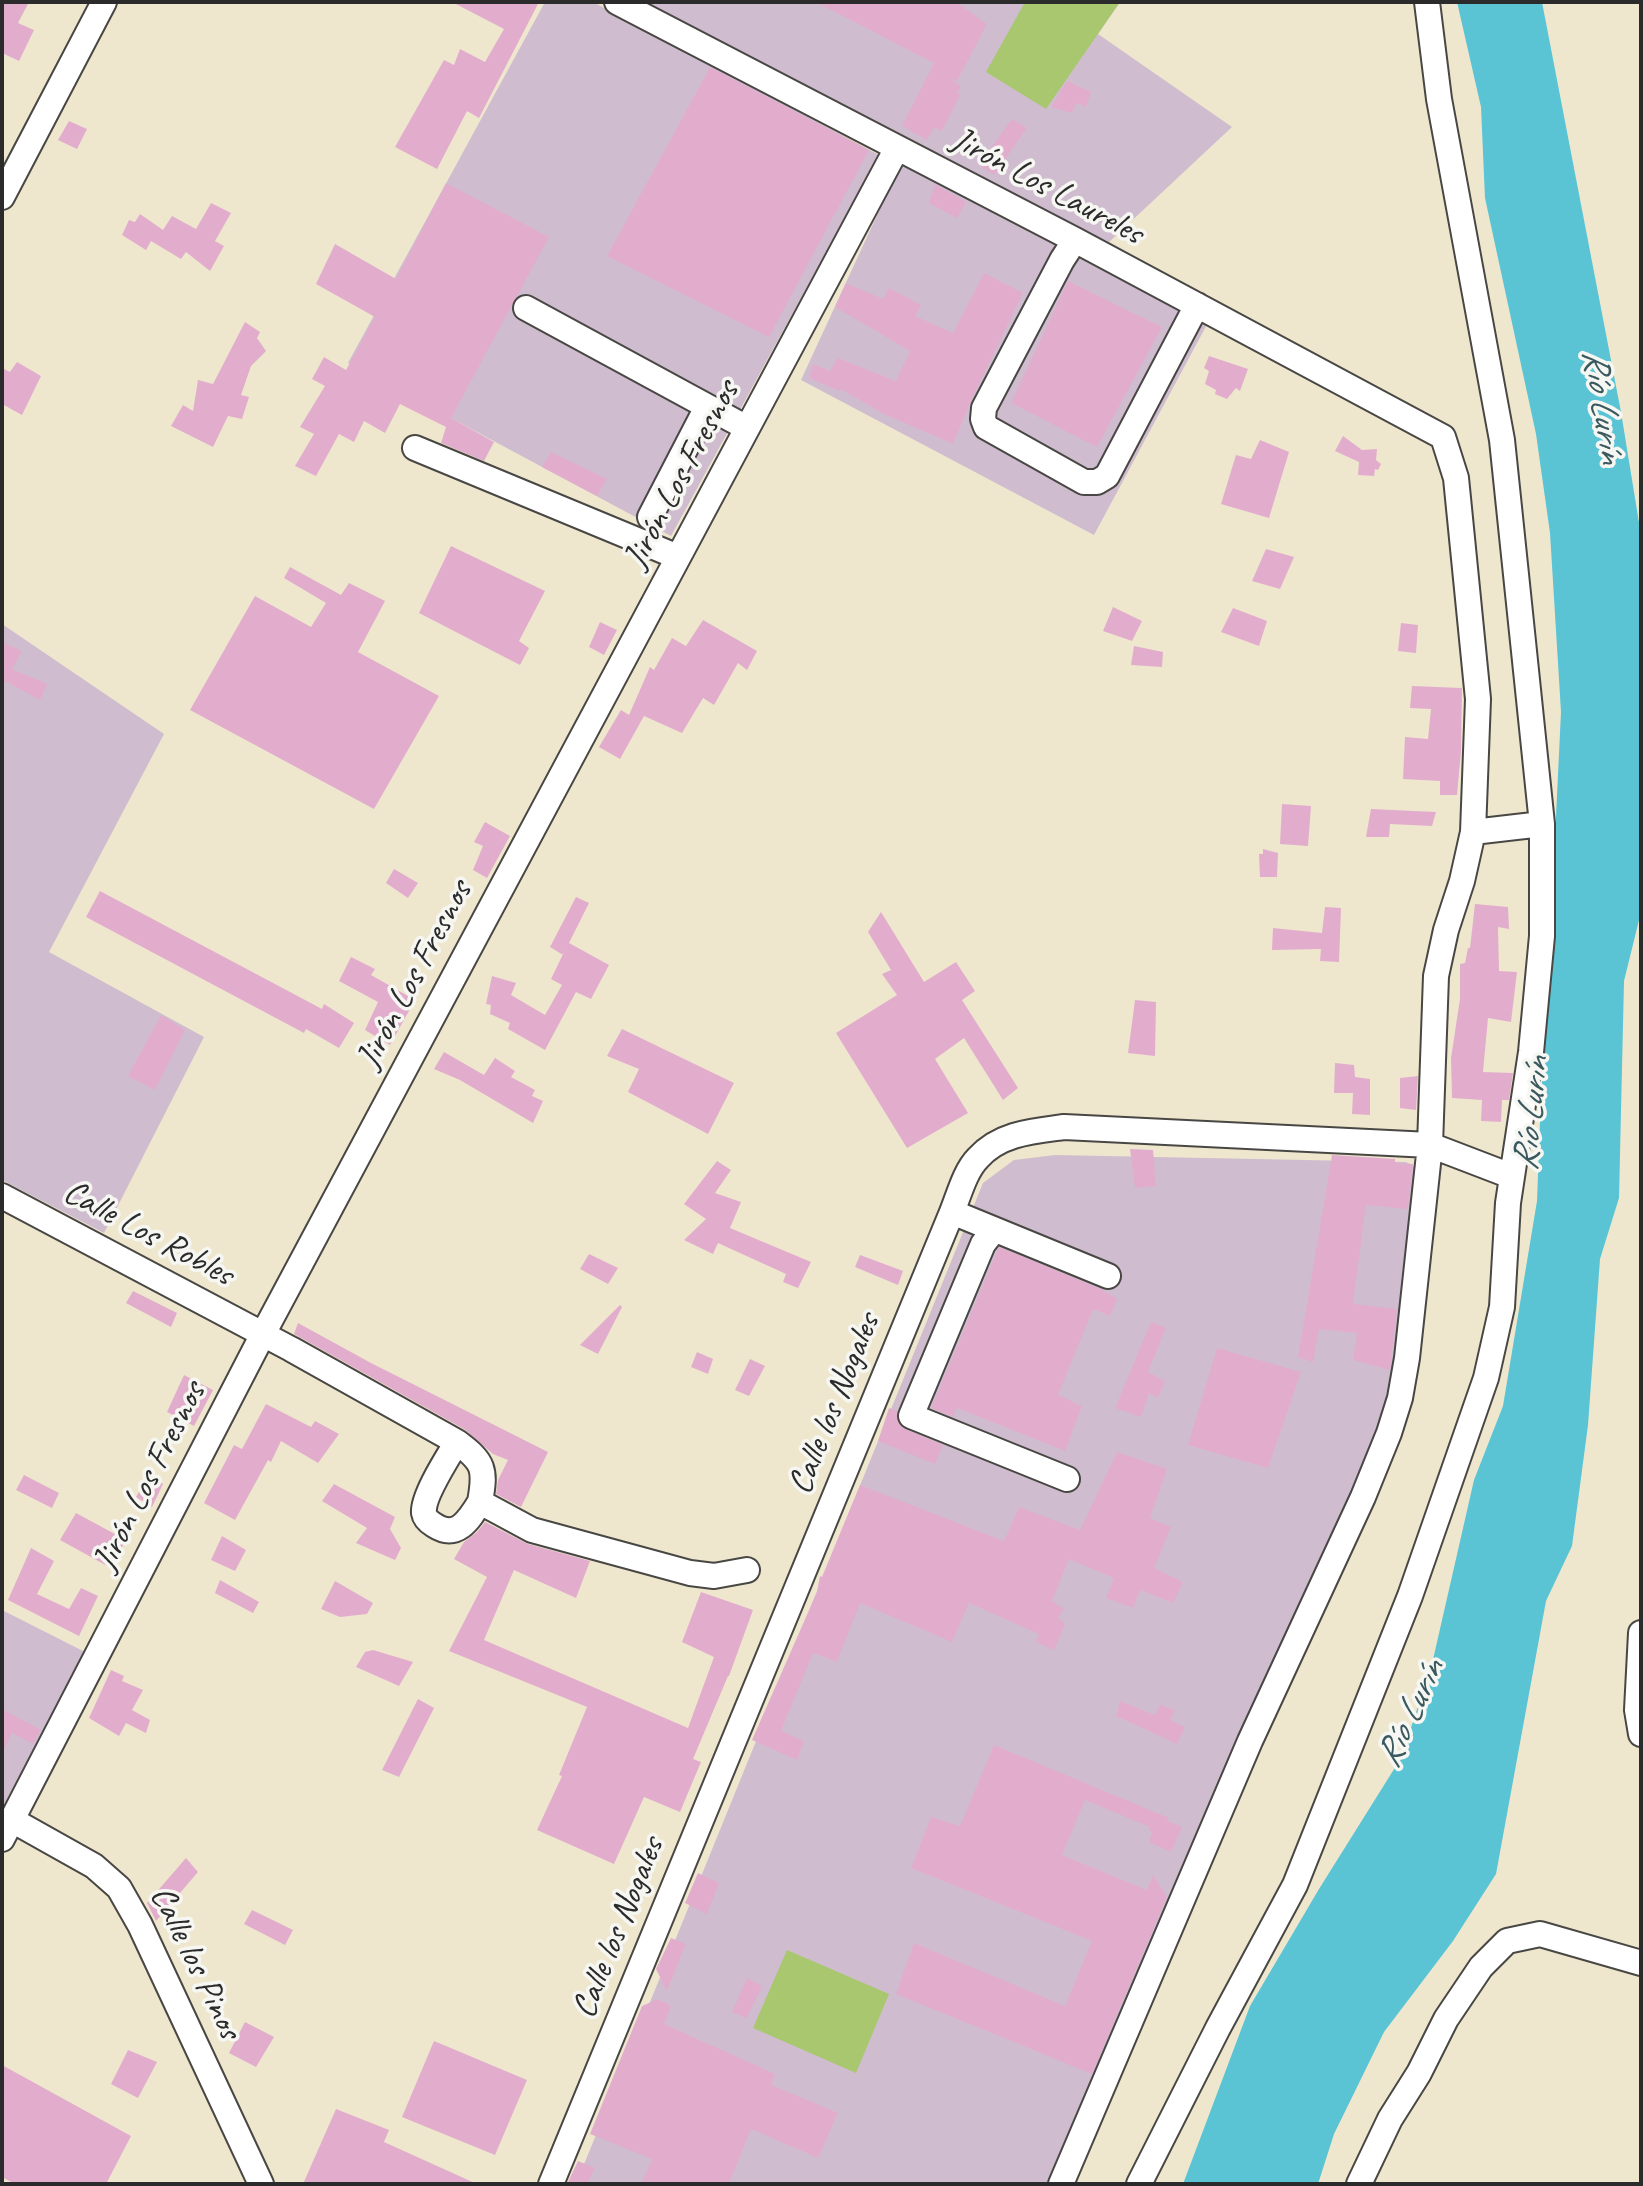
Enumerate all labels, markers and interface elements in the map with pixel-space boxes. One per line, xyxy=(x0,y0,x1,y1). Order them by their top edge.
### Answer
street label: Jirón Los Laureles xyxy=(944,119,1150,255)
water label: Río Lurín xyxy=(1571,346,1633,466)
street label: Jirón Los Fresnos xyxy=(615,374,749,576)
street label: Jirón Los Fresnos xyxy=(348,874,482,1076)
water label: Río Lurín xyxy=(1504,1055,1560,1173)
street label: Calle Los Robles xyxy=(56,1172,240,1296)
street label: Calle los Nogales xyxy=(780,1308,890,1500)
street label: Jirón Los Fresnos xyxy=(85,1376,215,1578)
water label: Río Lurín xyxy=(1367,1653,1455,1775)
street label: Calle los Nogales xyxy=(564,1832,674,2024)
street label: Calle los Pinos xyxy=(140,1879,250,2047)

